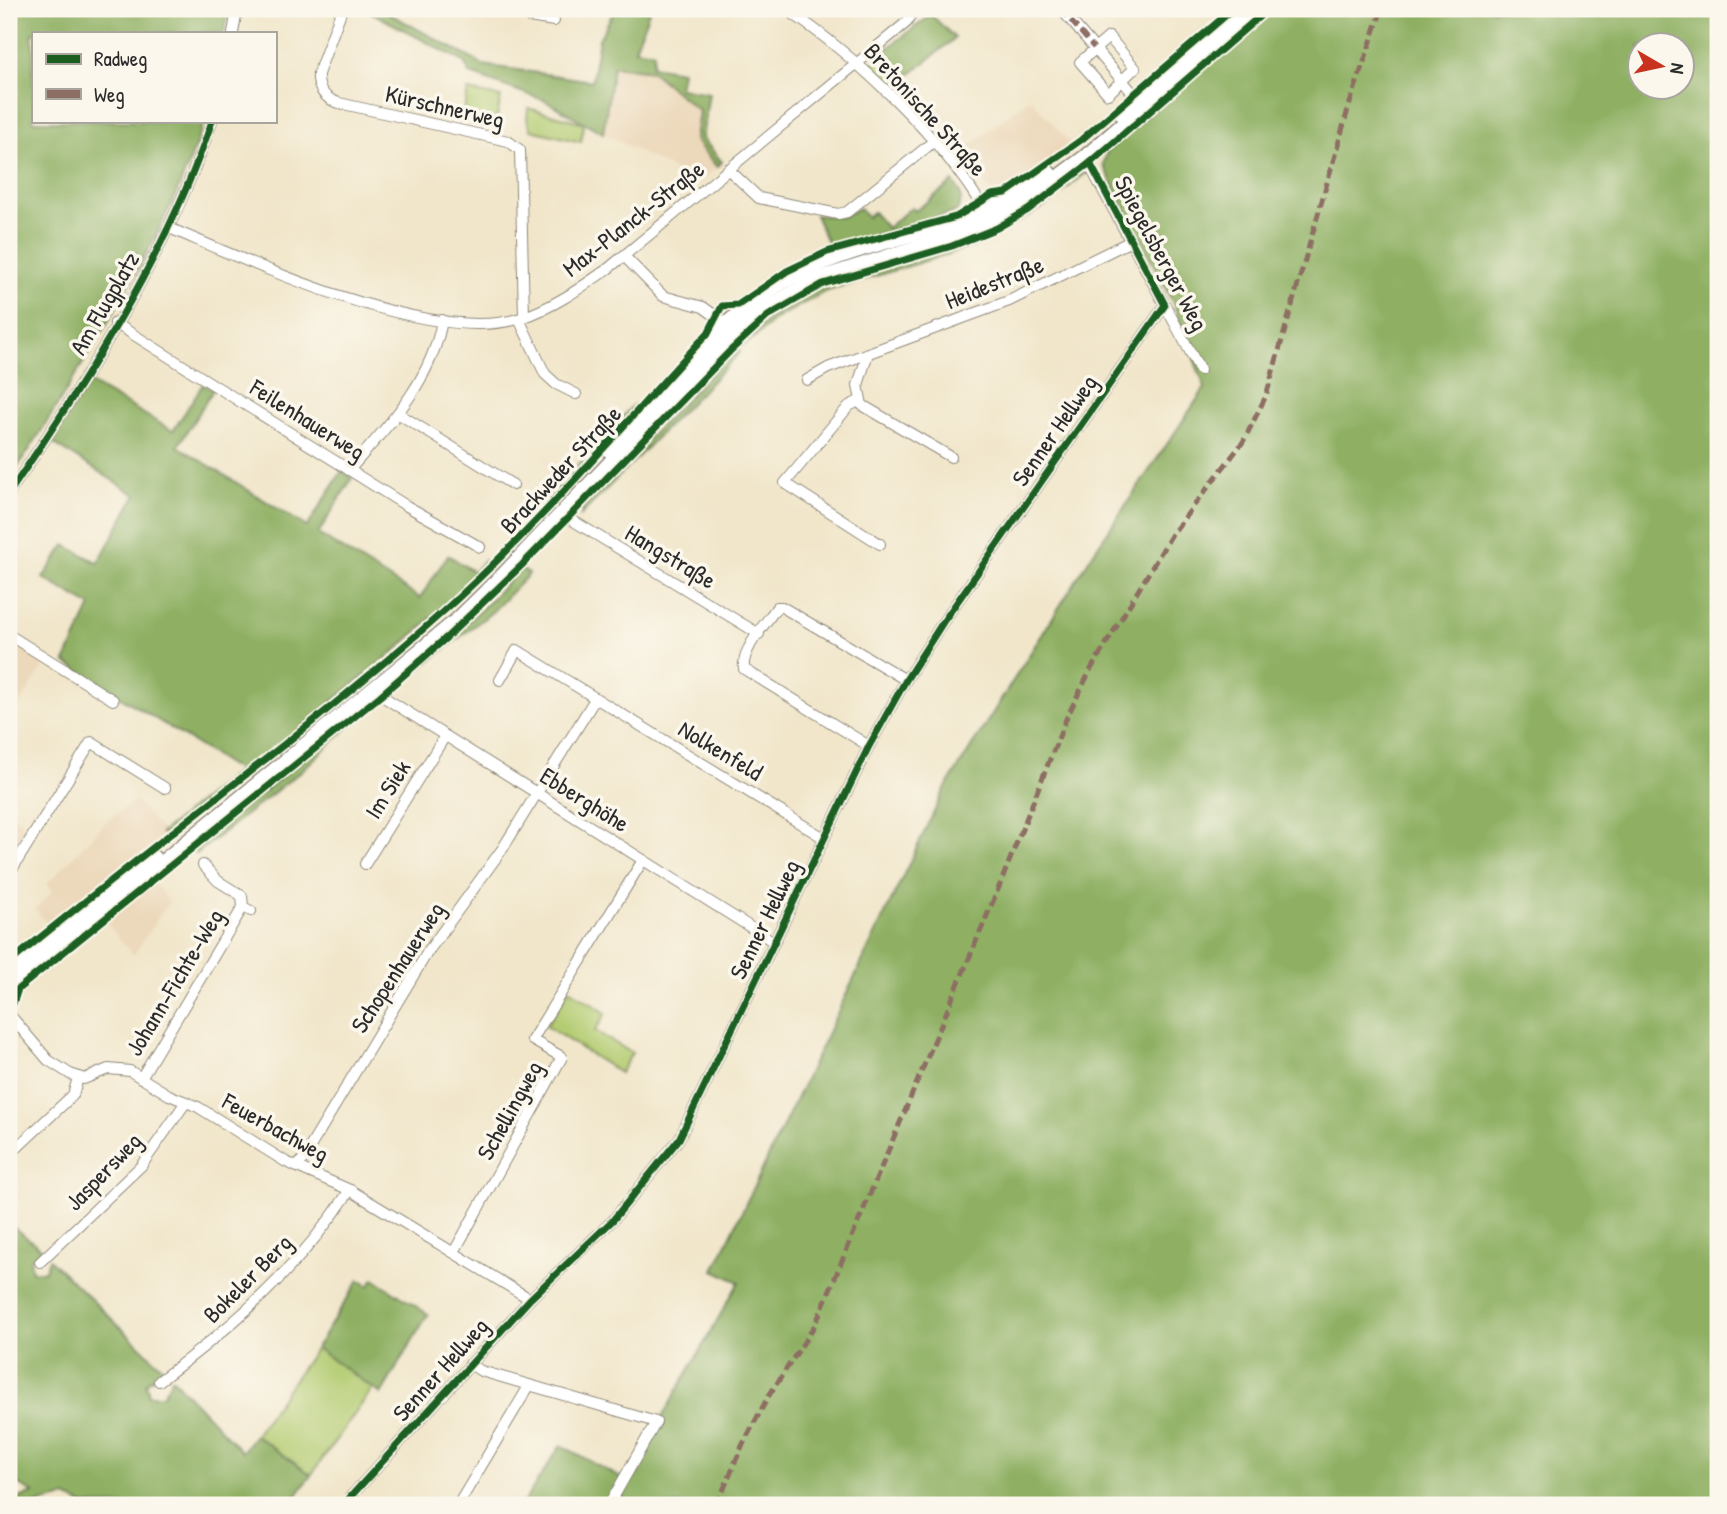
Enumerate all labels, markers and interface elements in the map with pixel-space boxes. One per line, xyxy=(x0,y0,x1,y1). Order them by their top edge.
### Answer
legend xyxy=(32,32,276,122)
north arrow xyxy=(1626,32,1696,102)
street label: Bretonische Straße xyxy=(858,36,995,183)
text: Radweg xyxy=(94,44,147,73)
text: N xyxy=(1664,62,1691,76)
street label: Kürschnerweg xyxy=(382,77,508,135)
text: Weg xyxy=(94,80,125,109)
street label: Max-Planck-Straße xyxy=(556,152,711,283)
street label: Spiegelsberger Weg xyxy=(1108,170,1216,336)
street label: Am Flugplatz xyxy=(62,246,146,360)
street label: Heidestraße xyxy=(940,248,1048,316)
street label: Senner Hellweg xyxy=(1004,368,1104,492)
street label: Feilenhauerweg xyxy=(244,370,372,467)
street label: Brackweder Straße xyxy=(492,398,628,540)
street label: Hangstraße xyxy=(620,516,723,596)
street label: Nolkenfeld xyxy=(673,712,769,788)
street label: Im Siek xyxy=(357,754,417,824)
street label: Ebberghöhe xyxy=(534,759,636,839)
street label: Senner Hellweg xyxy=(721,854,807,984)
street label: Schopenhauerweg xyxy=(343,895,451,1039)
street label: Johann-Fichte-Weg xyxy=(118,903,230,1061)
street label: Schellingweg xyxy=(469,1055,549,1165)
street label: Feuerbachweg xyxy=(216,1084,335,1169)
street label: Jaspersweg xyxy=(58,1125,148,1217)
street label: Bokeler Berg xyxy=(195,1226,299,1330)
street label: Senner Hellweg xyxy=(385,1310,495,1428)

